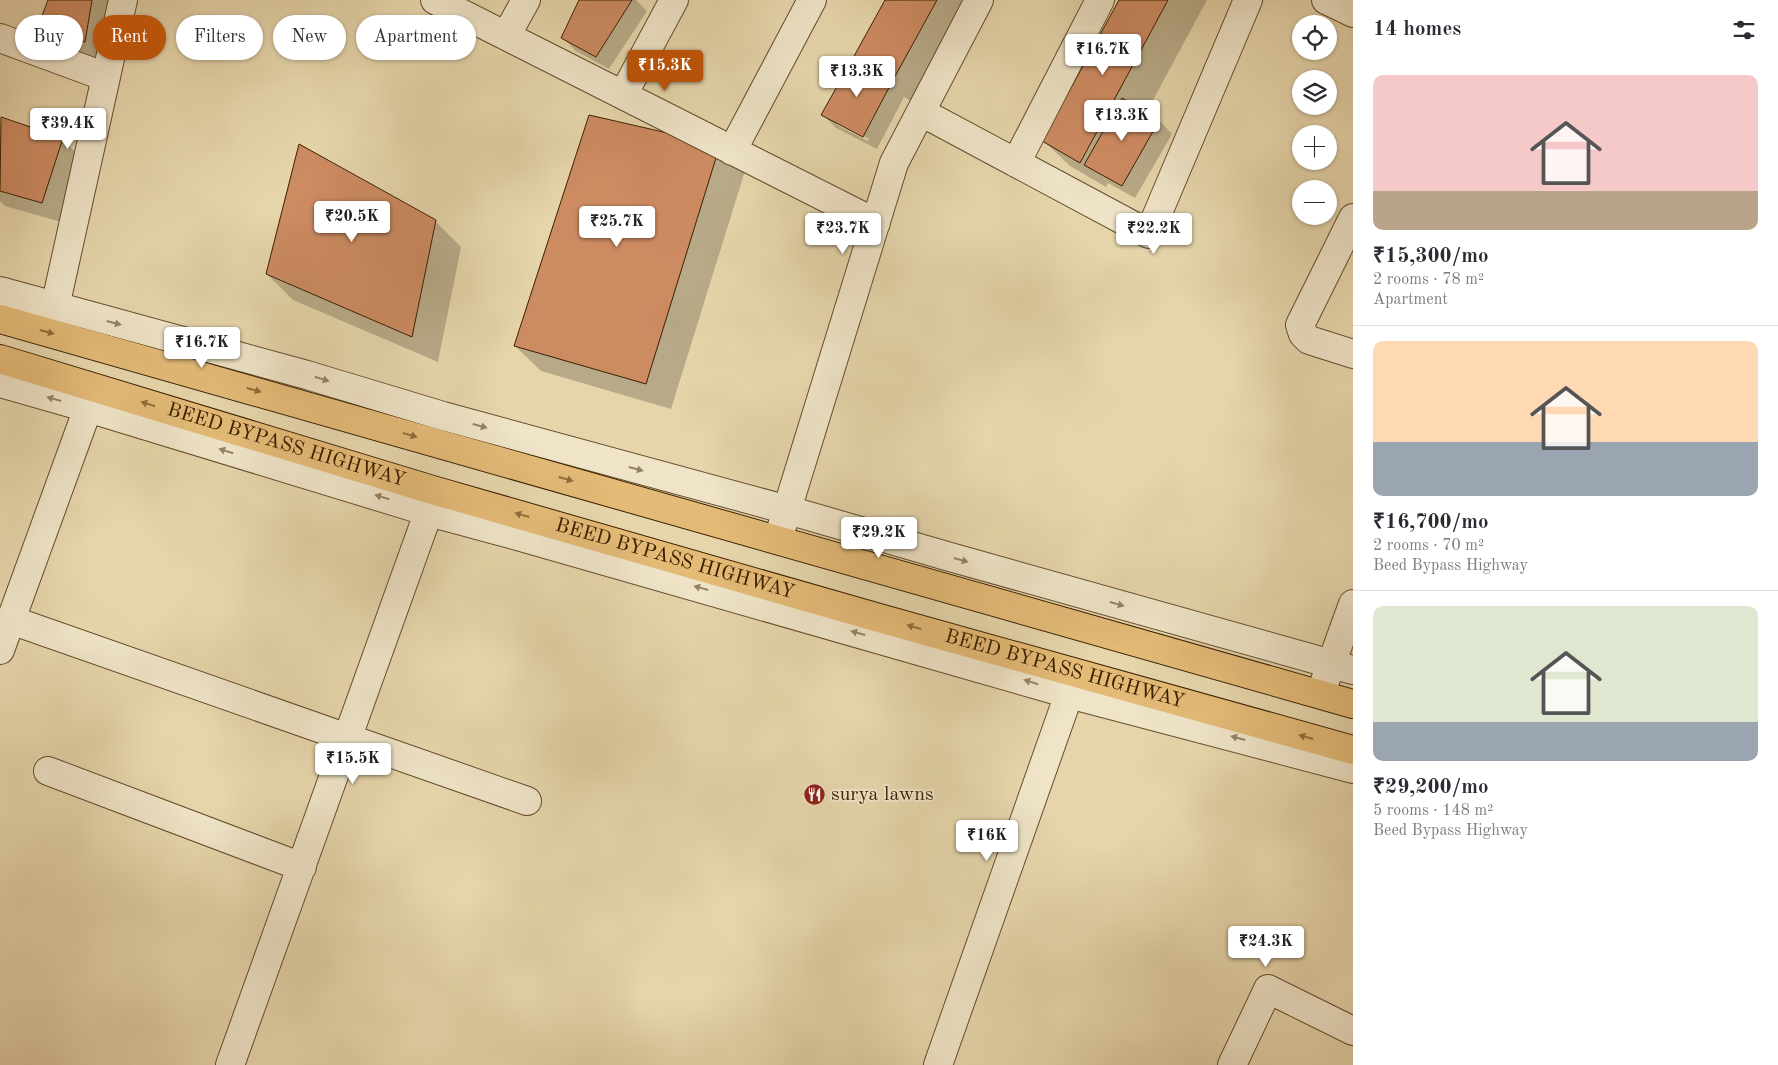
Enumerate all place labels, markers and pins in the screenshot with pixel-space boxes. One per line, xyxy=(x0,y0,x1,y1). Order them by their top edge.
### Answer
pin: ₹16.7K xyxy=(1062,34,1144,76)
pin: ₹15.3K xyxy=(624,49,706,92)
pin: ₹13.3K xyxy=(816,56,898,98)
pin: ₹13.3K xyxy=(1081,100,1163,142)
pin: ₹39.4K xyxy=(27,108,109,150)
pin: ₹20.5K xyxy=(311,200,393,243)
pin: ₹25.7K xyxy=(576,206,658,248)
pin: ₹23.7K xyxy=(802,212,884,255)
pin: ₹22.2K xyxy=(1113,212,1195,255)
pin: ₹16.7K xyxy=(161,326,243,369)
pin: ₹29.2K xyxy=(838,516,920,559)
pin: ₹15.5K xyxy=(312,742,394,785)
restaurant icon: surya lawns xyxy=(803,783,827,807)
place label: surya lawns xyxy=(831,785,934,805)
pin: ₹16K xyxy=(957,820,1017,862)
pin: ₹24.3K xyxy=(1225,926,1307,968)

